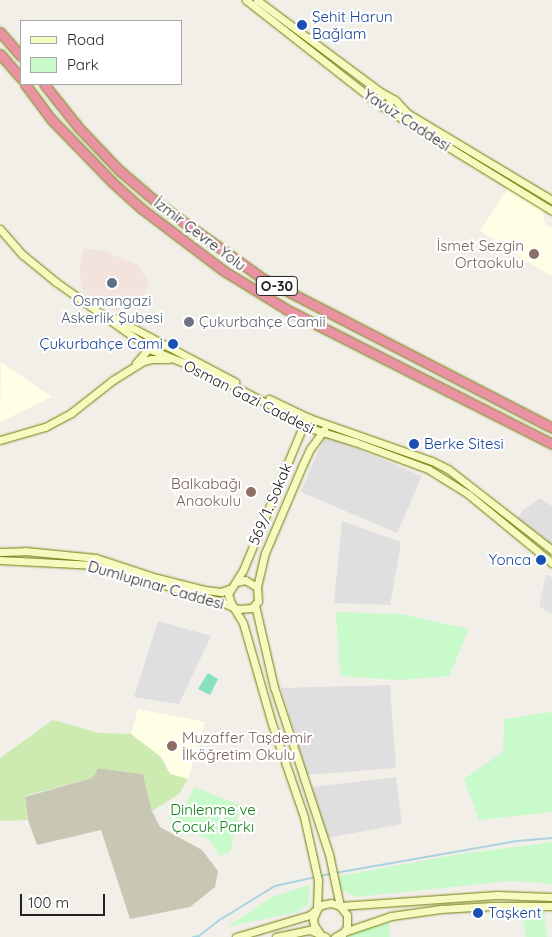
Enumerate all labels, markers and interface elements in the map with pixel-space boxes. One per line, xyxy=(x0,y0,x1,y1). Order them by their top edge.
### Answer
place label: Şehit Harun Bağlam xyxy=(312,7,393,42)
marker: Şehit Harun Bağlam xyxy=(296,19,308,31)
legend xyxy=(20,20,182,85)
text: Road xyxy=(67,30,104,49)
text: Park xyxy=(67,55,99,74)
street label: Yavuz Caddesi xyxy=(360,85,454,155)
street label: İzmir Çevre Yolu xyxy=(150,194,250,274)
place label: İsmet Sezgin Ortaokulu xyxy=(437,236,524,271)
marker: İsmet Sezgin Ortaokulu xyxy=(528,248,540,260)
road number: O-30 xyxy=(256,274,298,298)
marker: Osmangazi Askerlik Şubesi xyxy=(106,277,118,289)
place label: Osmangazi Askerlik Şubesi xyxy=(61,291,163,326)
place label: Çukurbahçe Camii xyxy=(199,313,326,331)
marker: Çukurbahçe Camii xyxy=(183,316,195,328)
place label: Çukurbahçe Cami xyxy=(40,335,163,353)
marker: Çukurbahçe Cami xyxy=(167,338,179,350)
street label: Osman Gazi Caddesi xyxy=(181,356,317,438)
place label: Berke Sitesi xyxy=(424,435,504,453)
marker: Berke Sitesi xyxy=(408,438,420,450)
street label: 569/1. Sokak xyxy=(245,460,295,548)
place label: Balkabağı Anaokulu xyxy=(171,474,241,509)
marker: Balkabağı Anaokulu xyxy=(245,486,257,498)
place label: Yonca xyxy=(489,551,531,569)
marker: Yonca xyxy=(535,554,547,566)
street label: Dumlupınar Caddesi xyxy=(86,557,226,613)
place label: Muzaffer Taşdemir İlköğretim Okulu xyxy=(182,728,312,763)
marker: Muzaffer Taşdemir İlköğretim Okulu xyxy=(166,740,178,752)
park label: Dinlenme ve Çocuk Parkı xyxy=(170,800,256,835)
scale bar xyxy=(22,884,108,916)
text: 100 m xyxy=(28,893,69,912)
place label: Taşkent xyxy=(488,904,542,922)
marker: Taşkent xyxy=(472,907,484,919)

